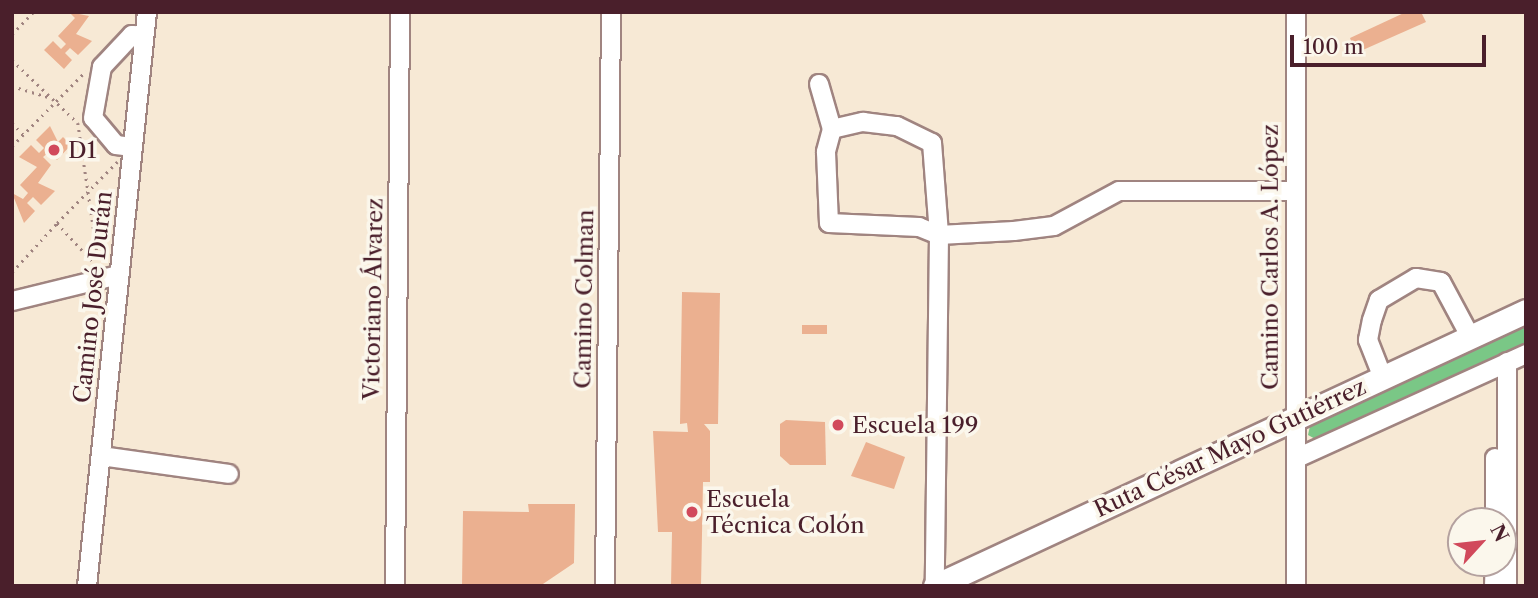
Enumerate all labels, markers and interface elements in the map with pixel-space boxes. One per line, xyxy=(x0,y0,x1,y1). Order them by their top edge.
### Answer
scale bar xyxy=(1293,21,1489,65)
text: 100 m xyxy=(1303,34,1364,59)
street label: Camino Carlos A. López xyxy=(1256,124,1284,390)
place label: D1 xyxy=(68,136,96,164)
marker: D1 xyxy=(46,142,62,158)
street label: Camino José Durán xyxy=(68,190,118,404)
street label: Victoriano Álvarez xyxy=(357,197,389,401)
street label: Camino Colman xyxy=(569,209,599,389)
street label: Ruta César Mayo Gutiérrez xyxy=(1089,373,1371,523)
place label: Escuela 199 xyxy=(852,411,979,439)
marker: Escuela 199 xyxy=(830,417,846,433)
place label: Escuela Técnica Colón xyxy=(706,485,865,539)
marker: Escuela Técnica Colón xyxy=(684,504,700,520)
north arrow xyxy=(1447,507,1517,577)
text: N xyxy=(1485,521,1513,546)

